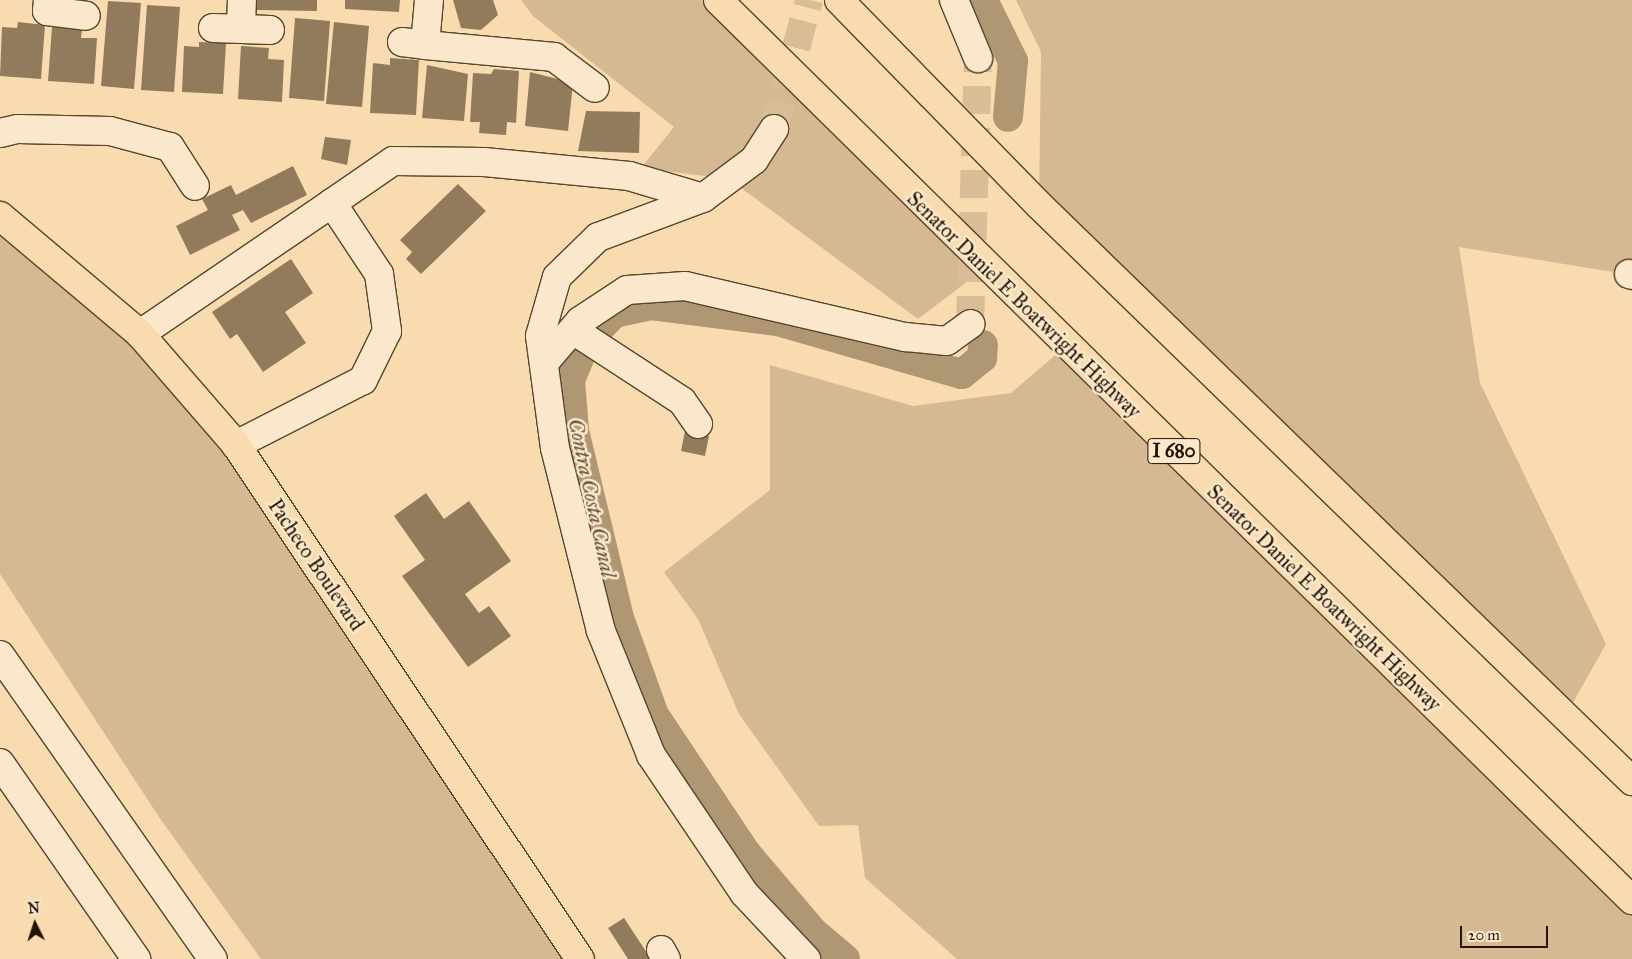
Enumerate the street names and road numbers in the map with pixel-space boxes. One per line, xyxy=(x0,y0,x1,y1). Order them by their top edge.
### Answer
street label: Senator Daniel E Boatwright Highway xyxy=(902,187,1146,423)
road number: I 680 xyxy=(1146,434,1202,468)
street label: Senator Daniel E Boatwright Highway xyxy=(1202,480,1446,716)
street label: Pacheco Boulevard xyxy=(263,495,369,635)

